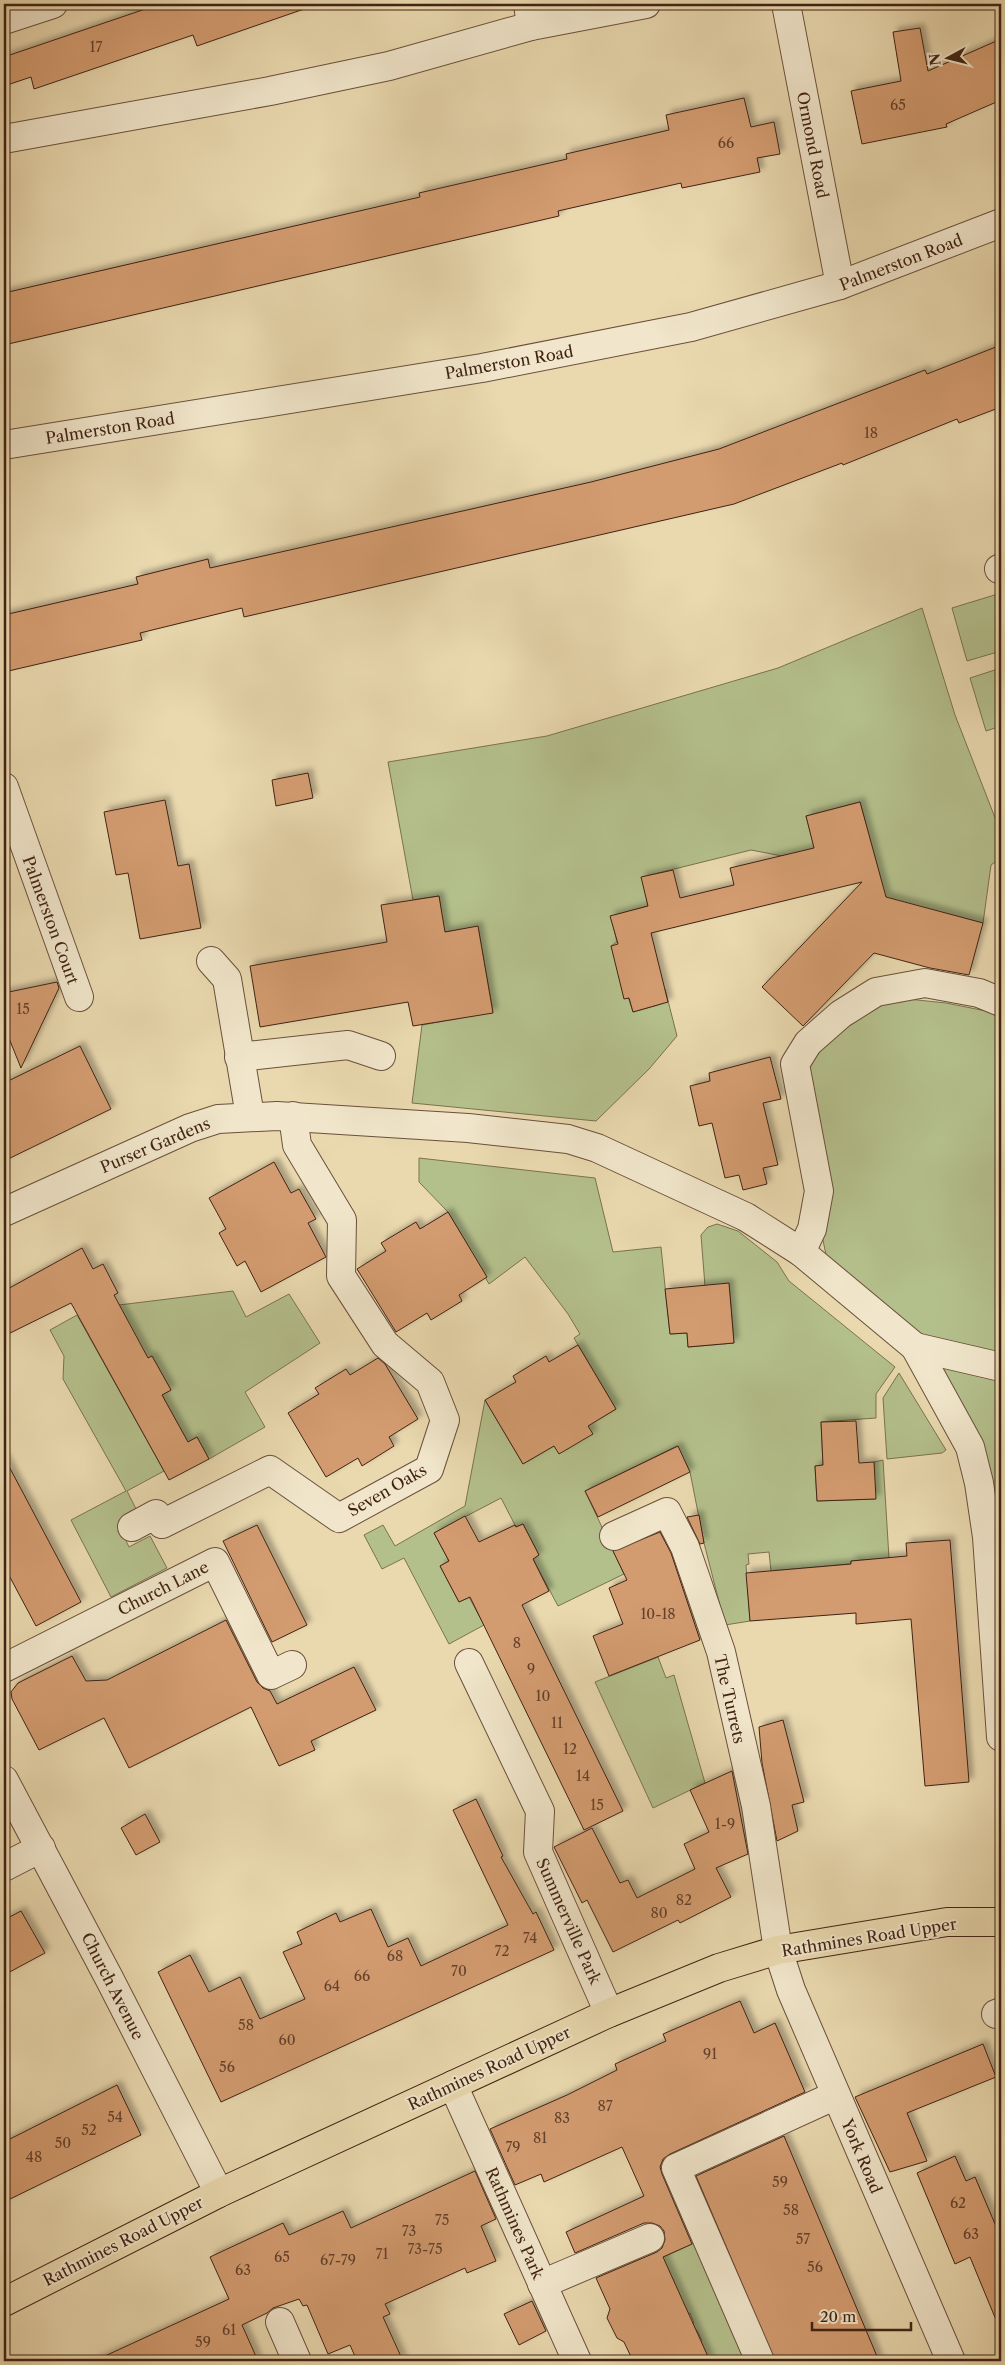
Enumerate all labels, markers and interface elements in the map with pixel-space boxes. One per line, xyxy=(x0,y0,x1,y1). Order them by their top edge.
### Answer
north arrow xyxy=(922,32,972,82)
house number: 17 xyxy=(90,38,102,56)
text: N xyxy=(925,52,945,67)
street label: Ormond Road xyxy=(793,90,833,200)
house number: 65 xyxy=(890,96,906,114)
house number: 66 xyxy=(718,134,734,152)
street label: Palmerston Road xyxy=(837,229,966,295)
street label: Palmerston Road xyxy=(443,341,575,383)
street label: Palmerston Road xyxy=(44,408,176,448)
house number: 18 xyxy=(864,424,878,442)
street label: Palmerston Court xyxy=(18,853,84,987)
house number: 15 xyxy=(16,1000,30,1018)
street label: Purser Gardens xyxy=(97,1113,213,1177)
street label: Seven Oaks xyxy=(344,1459,430,1521)
street label: Church Lane xyxy=(114,1557,212,1619)
house number: 10-18 xyxy=(640,1605,676,1623)
house number: 8 xyxy=(513,1634,521,1652)
street label: The Turrets xyxy=(710,1652,750,1746)
house number: 9 xyxy=(527,1660,535,1678)
house number: 10 xyxy=(536,1687,550,1705)
house number: 11 xyxy=(551,1714,563,1732)
house number: 12 xyxy=(563,1740,577,1758)
house number: 14 xyxy=(576,1767,590,1785)
house number: 15 xyxy=(590,1796,604,1814)
house number: 1-9 xyxy=(715,1815,735,1833)
street label: Summerville Park xyxy=(532,1855,606,1988)
house number: 82 xyxy=(676,1891,692,1909)
house number: 80 xyxy=(650,1904,668,1922)
street label: Rathmines Road Upper xyxy=(780,1913,958,1961)
street label: Church Avenue xyxy=(77,1929,149,2043)
house number: 74 xyxy=(523,1929,537,1947)
house number: 72 xyxy=(495,1942,509,1960)
house number: 68 xyxy=(387,1947,403,1965)
house number: 70 xyxy=(451,1962,467,1980)
house number: 66 xyxy=(354,1967,370,1985)
house number: 64 xyxy=(324,1977,340,1995)
house number: 58 xyxy=(238,2016,254,2034)
street label: Rathmines Road Upper xyxy=(405,2021,574,2114)
house number: 60 xyxy=(278,2031,296,2049)
house number: 91 xyxy=(703,2045,717,2063)
house number: 56 xyxy=(219,2058,235,2076)
house number: 87 xyxy=(597,2097,613,2115)
house number: 54 xyxy=(107,2108,123,2126)
house number: 83 xyxy=(554,2109,570,2127)
street label: York Road xyxy=(837,2115,887,2196)
house number: 52 xyxy=(81,2121,97,2139)
house number: 81 xyxy=(533,2129,547,2147)
house number: 50 xyxy=(55,2134,71,2152)
house number: 79 xyxy=(505,2138,521,2156)
house number: 48 xyxy=(26,2148,42,2166)
street label: Rathmines Park xyxy=(481,2164,549,2283)
house number: 59 xyxy=(772,2173,788,2191)
street label: Rathmines Road Upper xyxy=(40,2192,207,2290)
house number: 62 xyxy=(950,2194,966,2212)
house number: 58 xyxy=(783,2201,799,2219)
house number: 75 xyxy=(435,2211,449,2229)
house number: 73 xyxy=(402,2222,416,2240)
house number: 63 xyxy=(963,2225,979,2243)
house number: 57 xyxy=(796,2230,810,2248)
house number: 73-75 xyxy=(407,2240,443,2258)
house number: 71 xyxy=(376,2245,388,2263)
house number: 65 xyxy=(274,2248,290,2266)
house number: 67-79 xyxy=(320,2251,356,2269)
house number: 56 xyxy=(807,2258,823,2276)
house number: 63 xyxy=(235,2261,251,2279)
scale bar xyxy=(812,2300,911,2332)
text: 20 m xyxy=(820,2307,856,2326)
house number: 61 xyxy=(222,2321,236,2339)
house number: 59 xyxy=(195,2333,211,2351)

